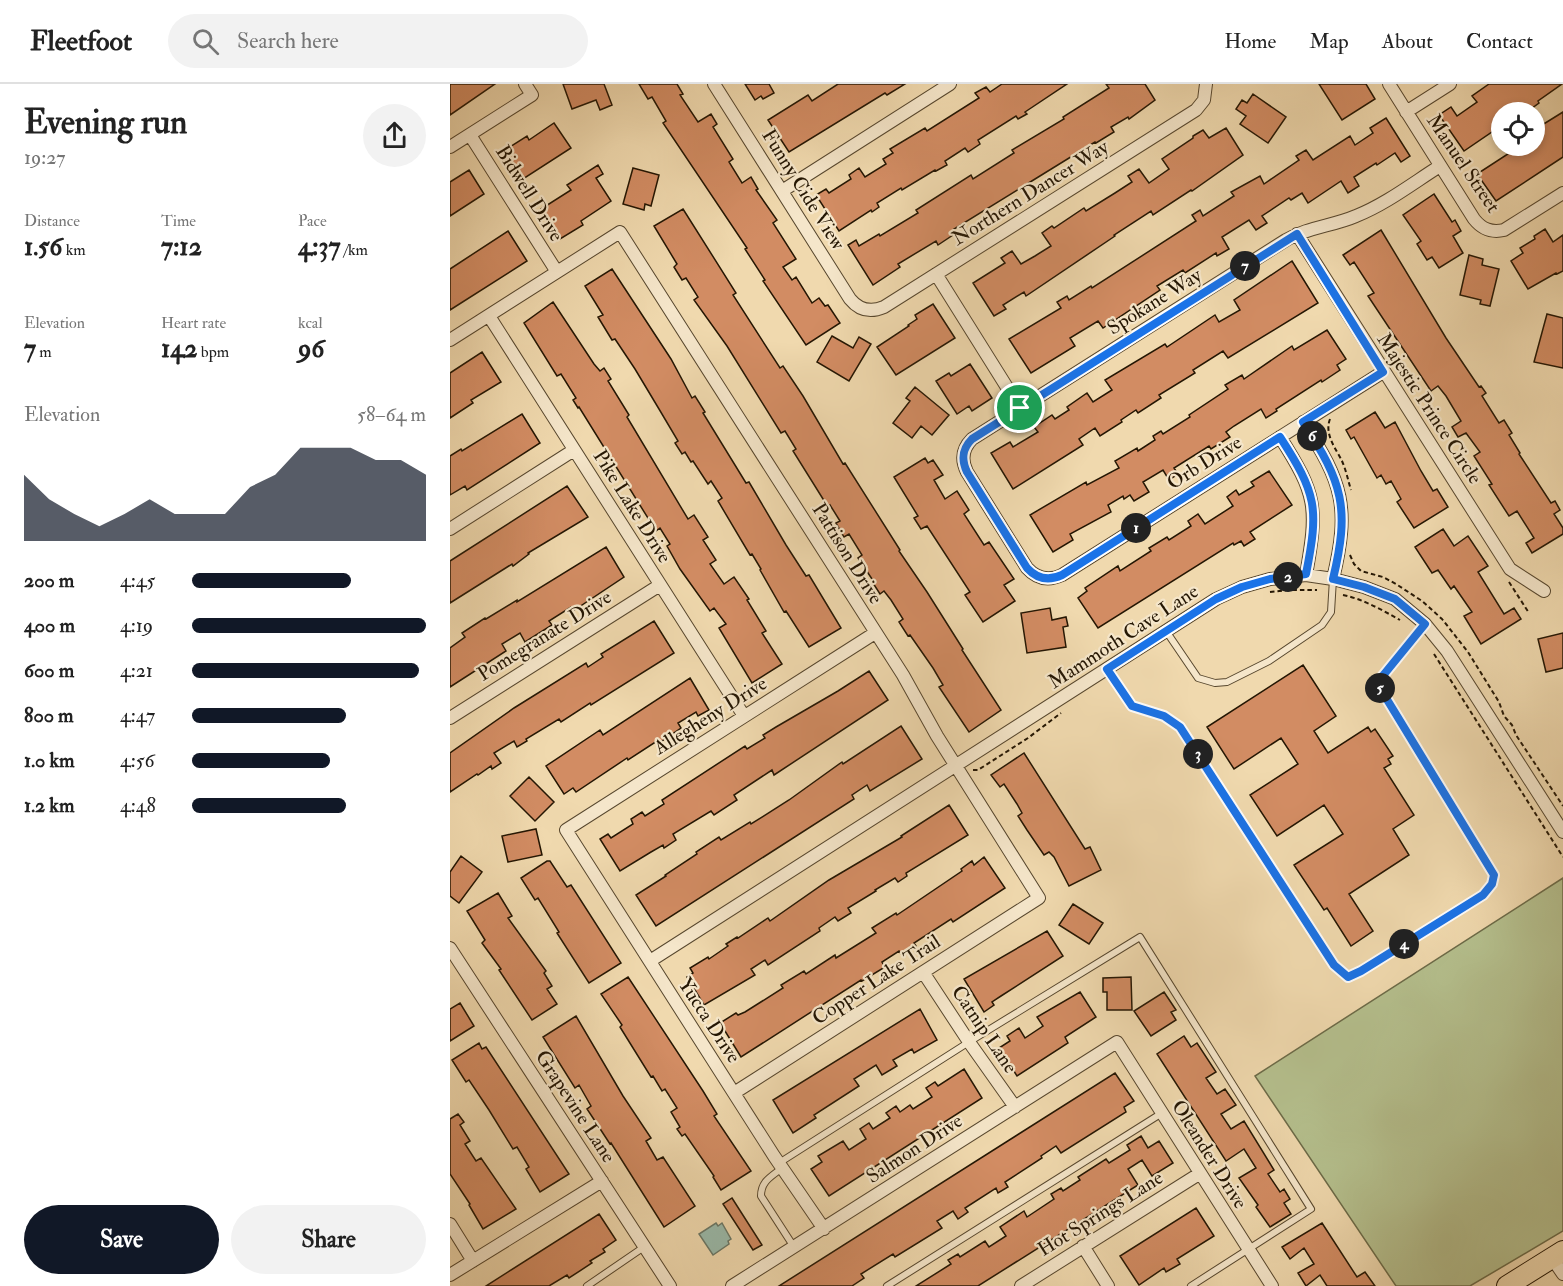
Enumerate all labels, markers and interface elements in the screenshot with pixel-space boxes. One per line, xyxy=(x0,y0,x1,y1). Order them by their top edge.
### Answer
search box xyxy=(168,14,588,68)
text: Fleetfoot xyxy=(30,24,132,59)
icon: search xyxy=(189,25,222,58)
text: Search here xyxy=(237,27,339,55)
text: Home xyxy=(1224,28,1276,55)
text: Map xyxy=(1309,28,1349,55)
text: About xyxy=(1382,28,1433,55)
text: Contact xyxy=(1466,28,1533,55)
text: Evening run xyxy=(24,102,187,143)
map controls xyxy=(1491,102,1545,156)
button: locate xyxy=(1491,102,1545,156)
button: share xyxy=(363,104,426,167)
street label: Manuel Street xyxy=(1421,109,1506,218)
street label: Funny Cide View xyxy=(756,124,851,255)
street label: Northern Dancer Way xyxy=(947,133,1114,251)
street label: Bidwell Drive xyxy=(490,141,569,246)
text: 19:27 xyxy=(24,145,66,170)
text: Distance xyxy=(24,211,80,231)
text: Time xyxy=(161,211,196,231)
text: Pace xyxy=(298,211,327,231)
text: 1.56 xyxy=(24,231,62,263)
text: 7:12 xyxy=(161,231,202,263)
text: 4:37 xyxy=(298,231,340,263)
text: km xyxy=(62,240,86,260)
text: /km xyxy=(340,240,368,260)
pin: 7 xyxy=(1230,251,1260,281)
text: 7 xyxy=(1241,256,1249,276)
street label: Spokane Way xyxy=(1102,262,1208,341)
text: Elevation xyxy=(24,313,85,333)
text: Heart rate xyxy=(161,313,226,333)
text: kcal xyxy=(298,313,323,333)
street label: Majestic Prince Circle xyxy=(1371,328,1488,489)
text: 7 xyxy=(24,333,36,365)
text: 142 xyxy=(161,333,197,365)
text: 96 xyxy=(298,333,324,365)
text: m xyxy=(36,342,52,362)
text: bpm xyxy=(197,342,229,362)
pin xyxy=(994,382,1045,433)
icon: arrive xyxy=(1003,391,1036,424)
text: Elevation xyxy=(24,402,100,427)
text: 58–64 m xyxy=(357,402,426,427)
pin: 6 xyxy=(1297,421,1327,451)
text: 6 xyxy=(1308,426,1316,446)
street label: Orb Drive xyxy=(1162,430,1246,495)
street label: Pike Lake Drive xyxy=(588,445,677,568)
street label: Pattison Drive xyxy=(807,498,889,608)
pin: 1 xyxy=(1121,513,1151,543)
text: 1 xyxy=(1133,518,1139,538)
pin: 2 xyxy=(1273,562,1303,592)
text: 2 xyxy=(1284,567,1292,587)
text: 200 m xyxy=(24,568,74,593)
text: 4:45 xyxy=(120,568,155,593)
street label: Mammoth Cave Lane xyxy=(1043,579,1203,694)
street label: Pomegranate Drive xyxy=(473,584,616,687)
text: 400 m xyxy=(24,613,75,638)
text: 4:19 xyxy=(120,613,153,638)
text: 600 m xyxy=(24,658,74,683)
text: 4:21 xyxy=(120,658,153,683)
street label: Allegheny Drive xyxy=(648,671,772,761)
pin: 5 xyxy=(1365,673,1395,703)
text: 5 xyxy=(1376,678,1384,698)
text: 800 m xyxy=(24,703,74,728)
text: 4:47 xyxy=(120,703,155,728)
pin: 3 xyxy=(1183,739,1213,769)
text: 3 xyxy=(1195,744,1201,764)
text: 1.0 km xyxy=(24,748,75,773)
text: 4:56 xyxy=(120,748,155,773)
text: 1.2 km xyxy=(24,793,74,818)
text: 4:48 xyxy=(120,793,156,818)
street label: Copper Lake Trail xyxy=(807,929,946,1031)
pin: 4 xyxy=(1389,929,1419,959)
text: 4 xyxy=(1400,934,1408,954)
street label: Yucca Drive xyxy=(673,973,746,1068)
street label: Catnip Lane xyxy=(945,981,1023,1079)
street label: Grapevine Lane xyxy=(529,1045,621,1168)
street label: Oleander Drive xyxy=(1166,1095,1253,1213)
street label: Salmon Drive xyxy=(861,1108,967,1189)
street label: Hot Springs Lane xyxy=(1033,1165,1168,1263)
button: Save xyxy=(24,1205,219,1274)
button: Share xyxy=(231,1205,426,1274)

